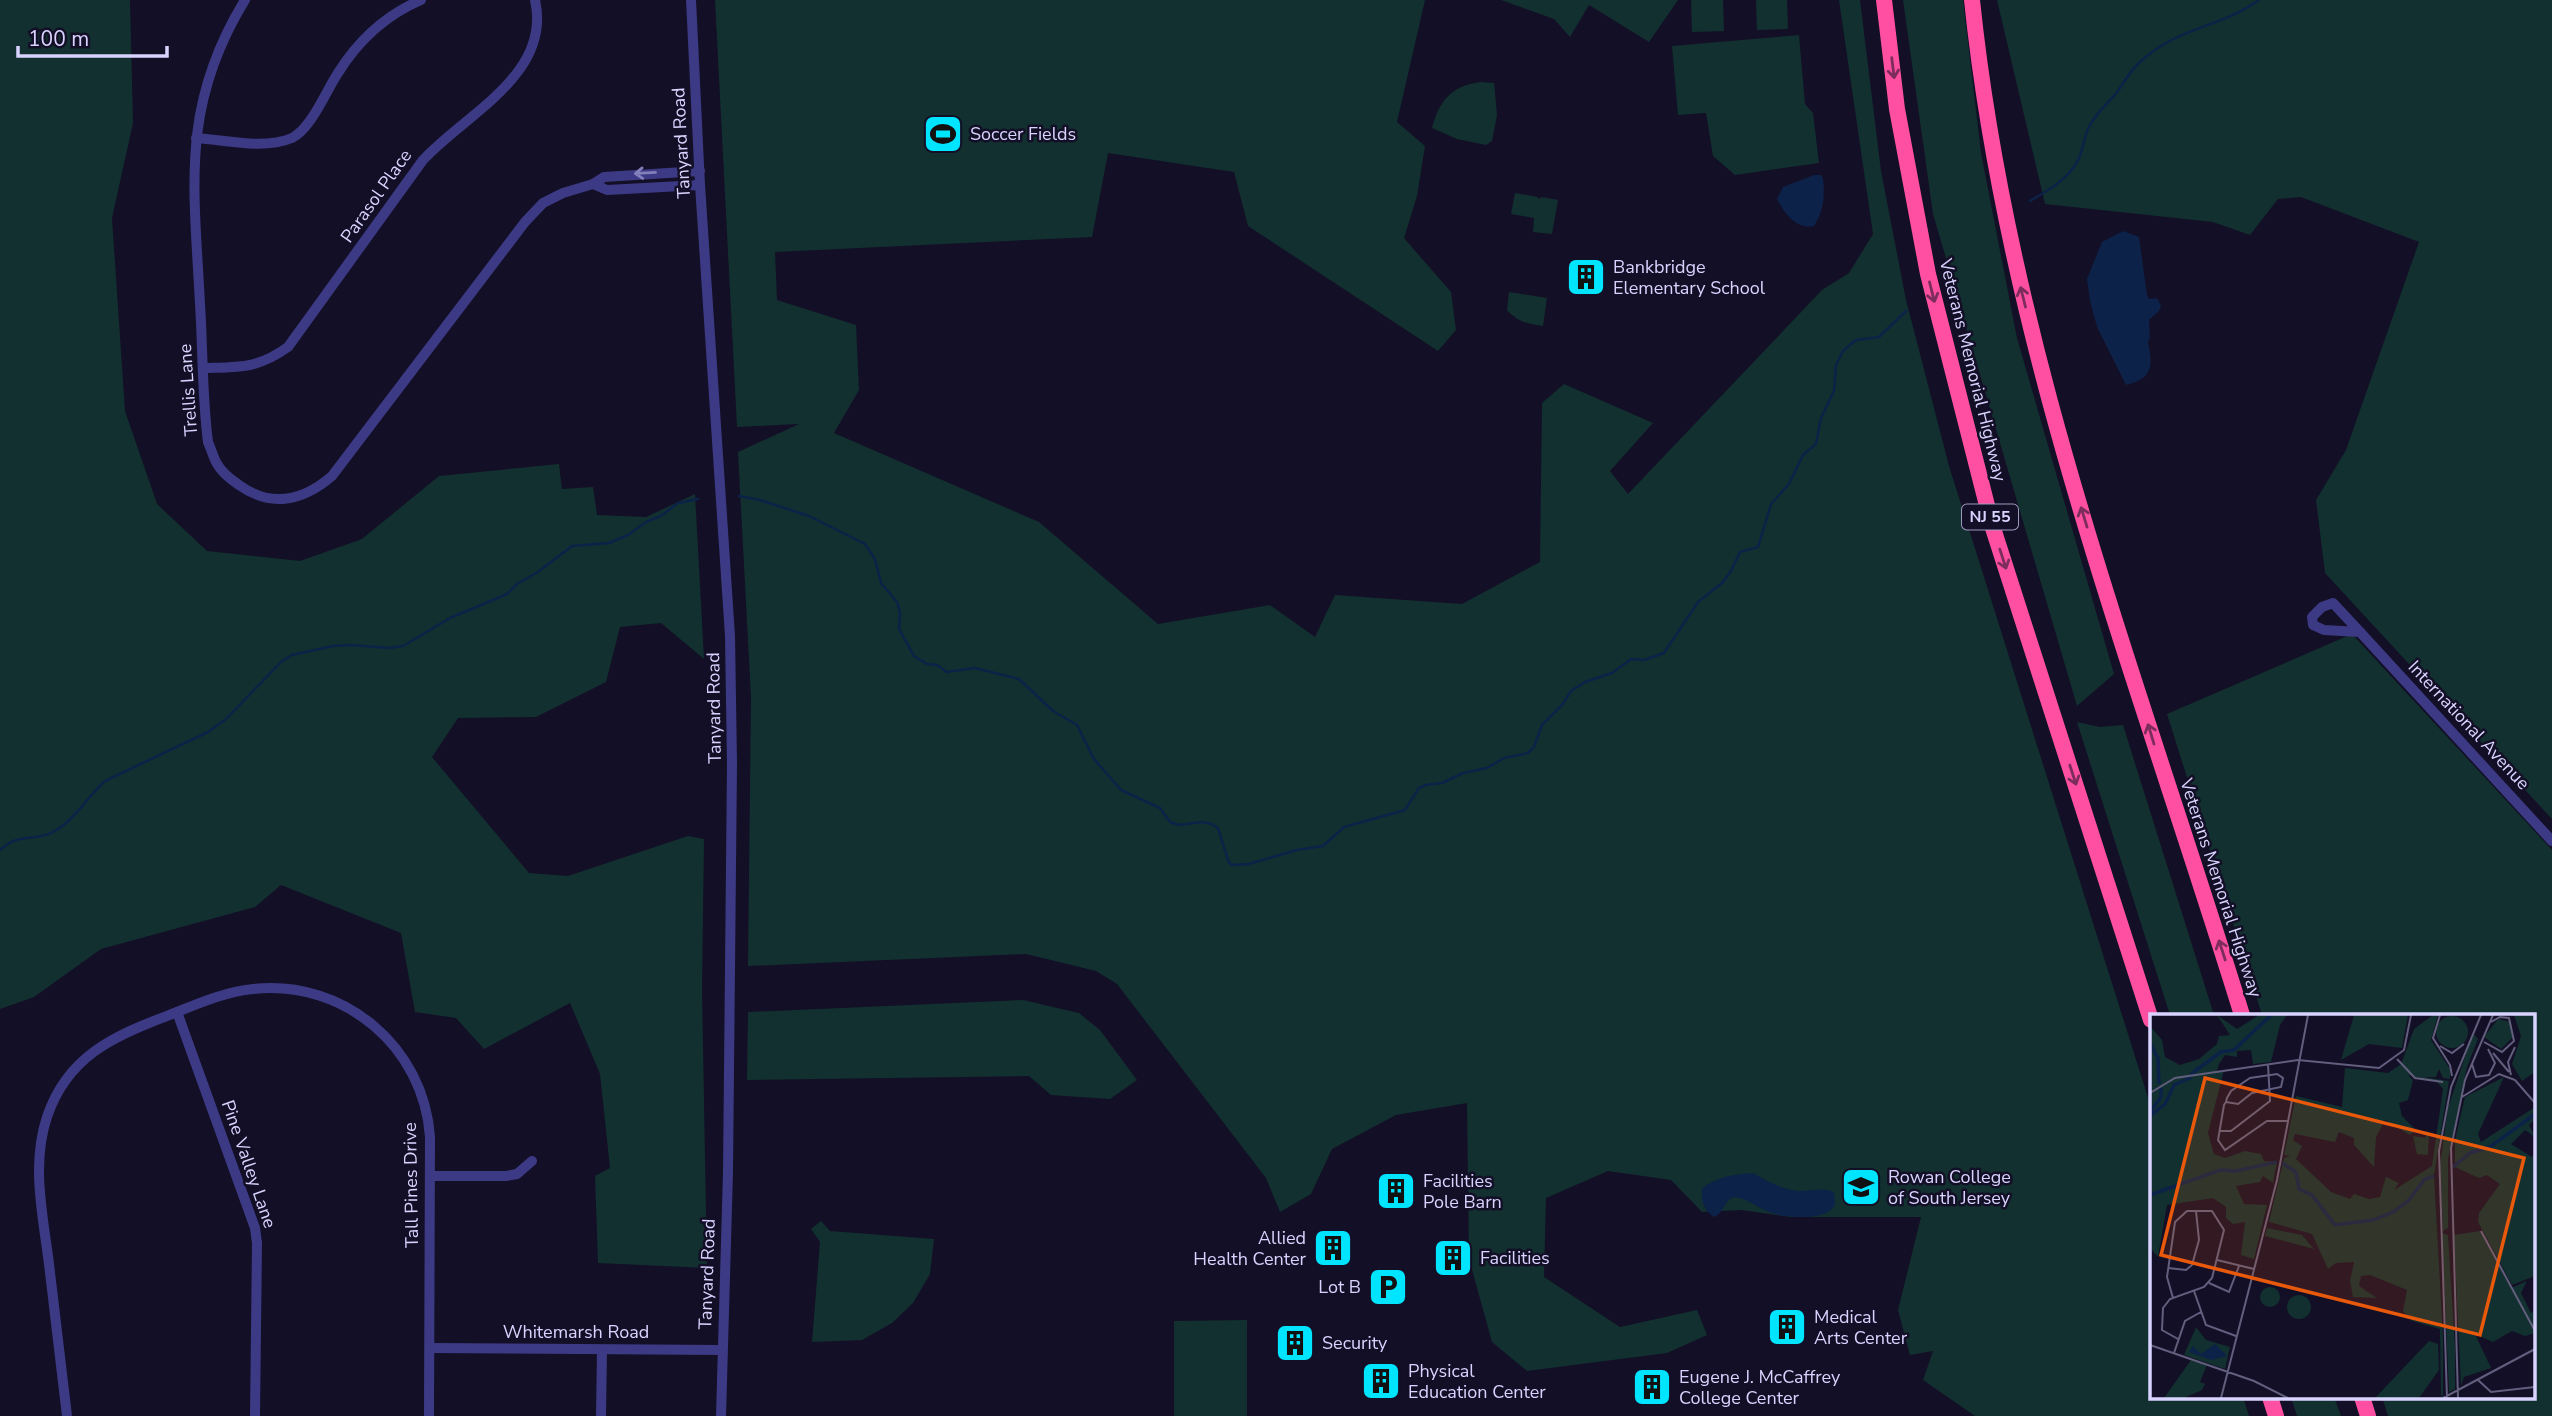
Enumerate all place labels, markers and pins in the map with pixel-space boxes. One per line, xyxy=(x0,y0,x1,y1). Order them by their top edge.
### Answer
sports icon: Soccer Fields xyxy=(922,113,964,155)
place label: Soccer Fields xyxy=(970,122,1076,146)
place label: Bankbridge Elementary School xyxy=(1613,255,1766,300)
building icon: Bankbridge Elementary School xyxy=(1565,256,1607,298)
place label: Rowan College of South Jersey xyxy=(1888,1165,2011,1210)
school or university icon: Rowan College of South Jersey xyxy=(1840,1166,1882,1208)
place label: Facilities Pole Barn xyxy=(1423,1169,1502,1214)
building icon: Facilities Pole Barn xyxy=(1375,1170,1417,1212)
place label: Allied Health Center xyxy=(1193,1226,1307,1271)
building icon: Allied Health Center xyxy=(1312,1227,1354,1269)
building icon: Facilities xyxy=(1432,1237,1474,1279)
place label: Facilities xyxy=(1480,1246,1550,1270)
parking icon: Lot B xyxy=(1367,1266,1409,1308)
place label: Lot B xyxy=(1318,1275,1361,1299)
place label: Medical Arts Center xyxy=(1814,1305,1908,1350)
building icon: Medical Arts Center xyxy=(1766,1306,1808,1348)
building icon: Security xyxy=(1274,1322,1316,1364)
place label: Security xyxy=(1322,1331,1388,1355)
place label: Physical Education Center xyxy=(1408,1359,1546,1404)
building icon: Physical Education Center xyxy=(1360,1360,1402,1402)
place label: Eugene J. McCaffrey College Center xyxy=(1679,1365,1841,1410)
building icon: Eugene J. McCaffrey College Center xyxy=(1631,1366,1673,1408)

